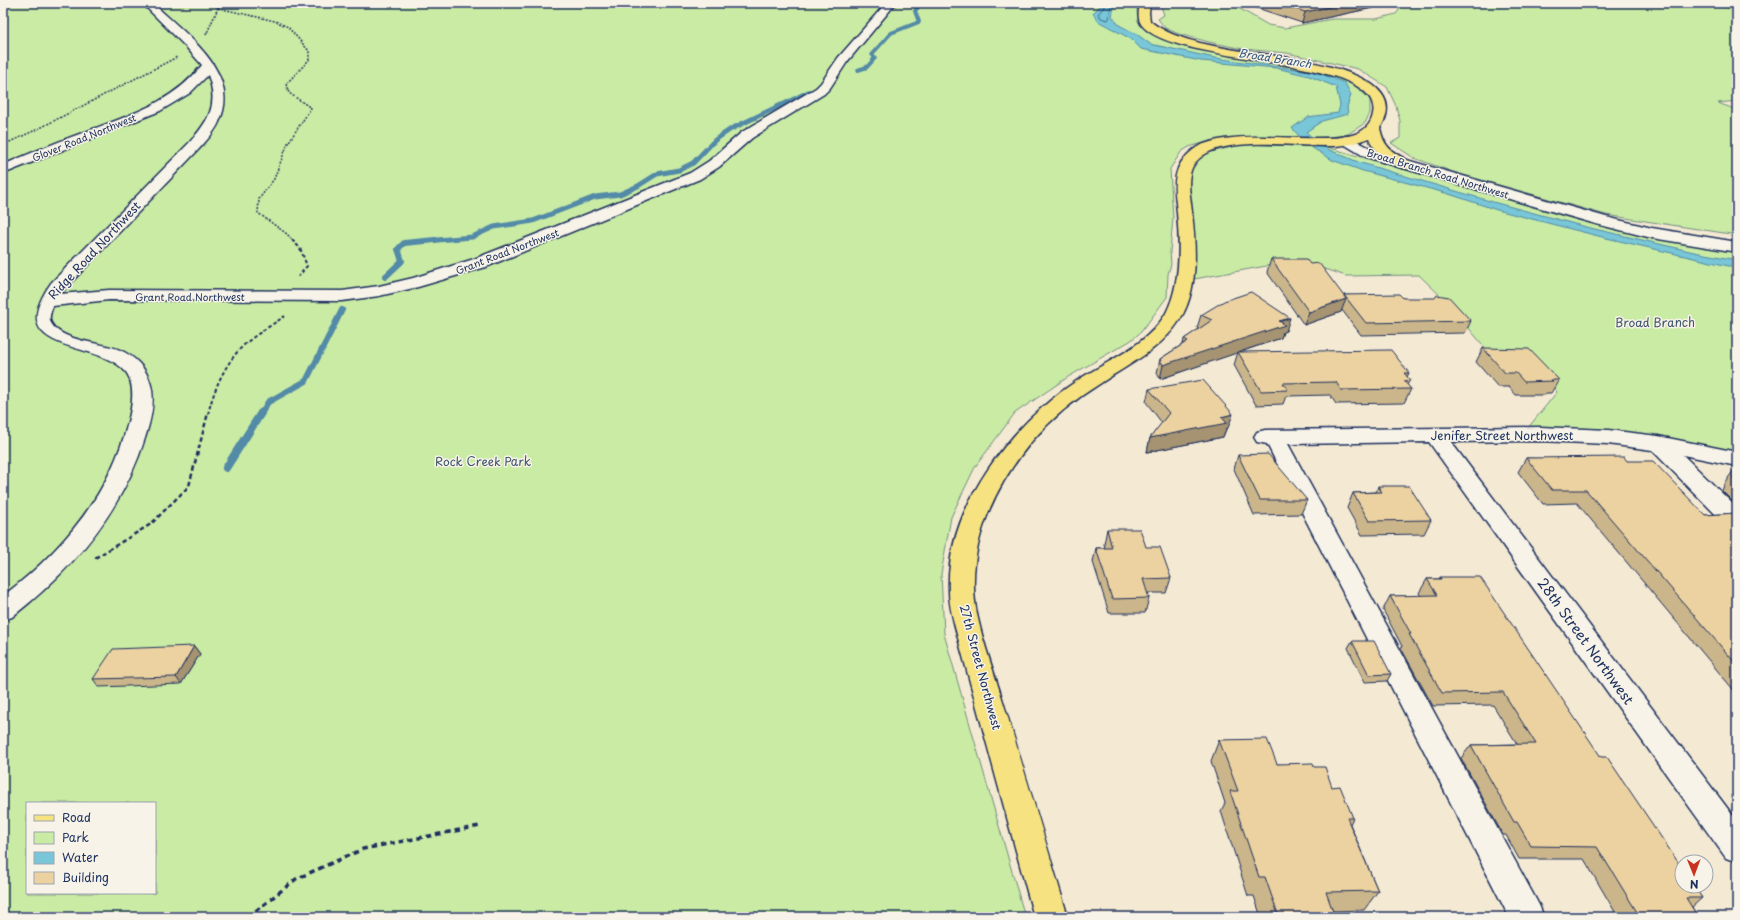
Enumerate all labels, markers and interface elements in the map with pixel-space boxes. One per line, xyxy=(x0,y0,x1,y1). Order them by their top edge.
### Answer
water label: Broad Branch xyxy=(1237,44,1313,72)
street label: Glover Road Northwest xyxy=(30,109,138,165)
street label: Broad Branch Road Northwest xyxy=(1365,144,1511,202)
street label: Ridge Road Northwest xyxy=(44,197,145,303)
street label: Grant Road Northwest xyxy=(453,224,561,278)
street label: Grant Road Northwest xyxy=(135,289,245,304)
park label: Broad Branch xyxy=(1615,313,1695,331)
street label: Jenifer Street Northwest xyxy=(1431,426,1574,444)
park label: Rock Creek Park xyxy=(435,452,531,470)
street label: 28th Street Northwest xyxy=(1533,573,1639,709)
street label: 27th Street Northwest xyxy=(956,602,1006,732)
legend xyxy=(26,802,156,894)
text: Road xyxy=(62,808,91,826)
text: Park xyxy=(62,828,89,846)
text: Water xyxy=(62,848,99,866)
north arrow xyxy=(1674,854,1714,894)
text: Building xyxy=(62,868,109,886)
text: N xyxy=(1689,876,1699,893)

